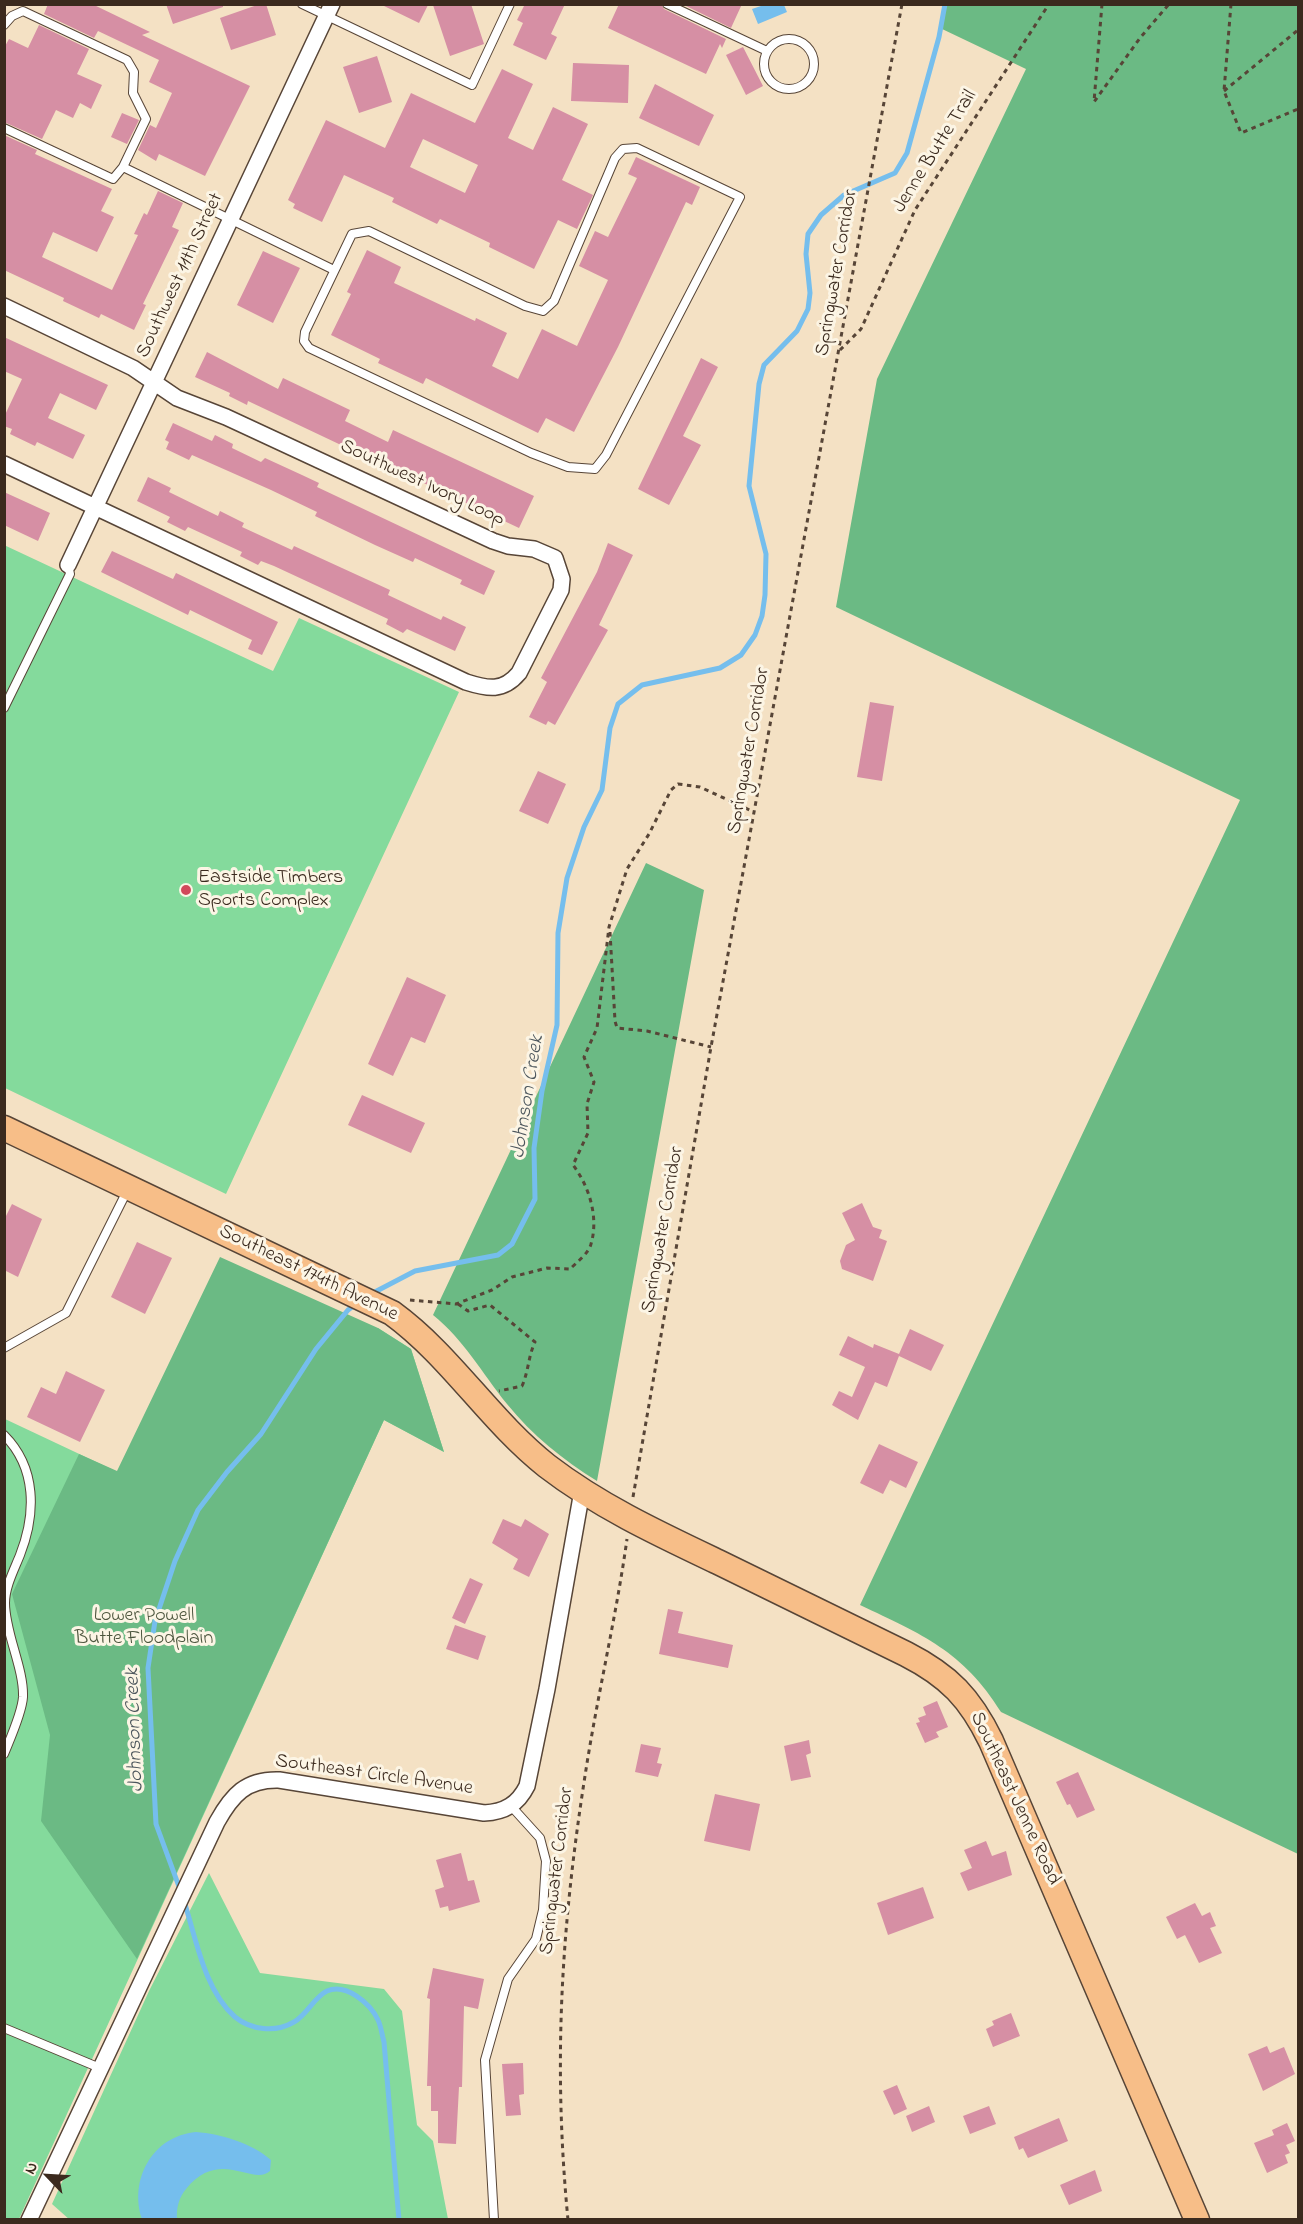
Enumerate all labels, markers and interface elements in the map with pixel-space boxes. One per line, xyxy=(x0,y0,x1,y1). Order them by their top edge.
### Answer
street label: Jenne Butte Trail xyxy=(889,86,983,218)
street label: Springwater Corridor xyxy=(812,188,864,358)
street label: Southwest 11th Street xyxy=(132,190,230,362)
street label: Southwest Ivory Loop xyxy=(336,435,508,533)
street label: Springwater Corridor xyxy=(724,666,776,836)
place label: Eastside Timbers Sports Complex xyxy=(198,867,343,914)
marker: Eastside Timbers Sports Complex xyxy=(179,883,193,897)
water label: Johnson Creek xyxy=(507,1034,551,1160)
street label: Springwater Corridor xyxy=(638,1145,690,1315)
street label: Southeast 174th Avenue xyxy=(214,1220,402,1328)
park label: Lower Powell Butte Floodplain xyxy=(75,1605,213,1652)
water label: Johnson Creek xyxy=(121,1668,151,1792)
street label: Southeast Jenne Road xyxy=(963,1709,1065,1889)
street label: Southeast Circle Avenue xyxy=(274,1750,474,1802)
street label: Springwater Corridor xyxy=(536,1786,580,1956)
north arrow xyxy=(18,2146,78,2206)
text: N xyxy=(19,2158,45,2178)

